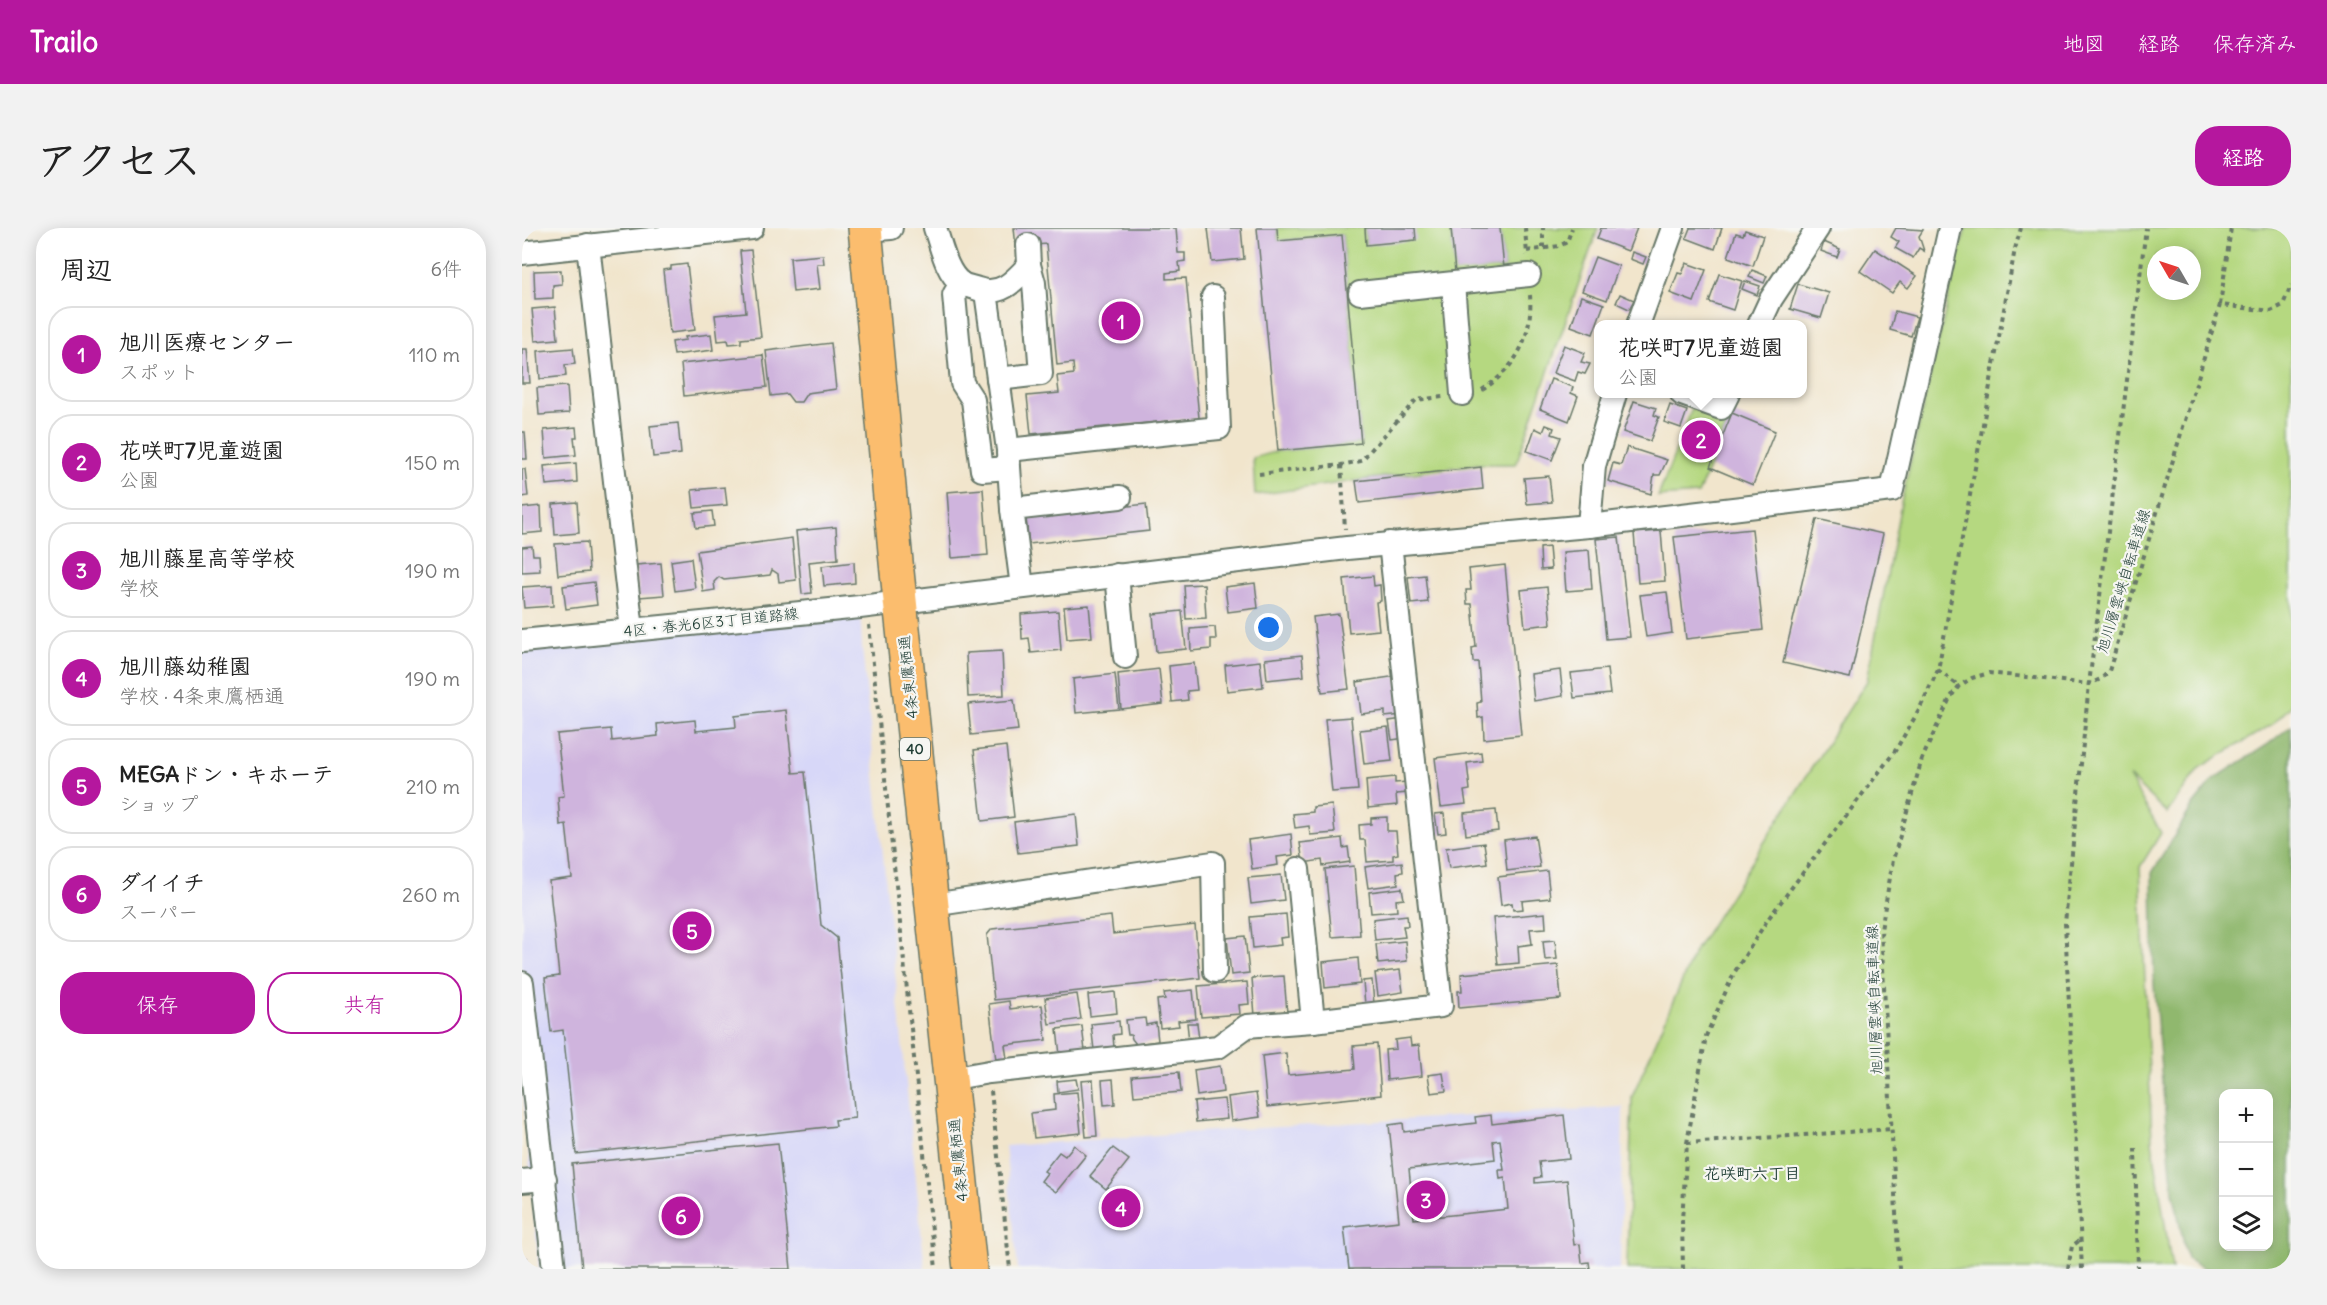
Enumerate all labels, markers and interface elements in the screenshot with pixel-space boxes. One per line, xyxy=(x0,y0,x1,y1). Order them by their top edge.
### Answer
text: Trailo xyxy=(30,24,98,60)
text: 地図 xyxy=(2063,30,2105,57)
text: 経路 xyxy=(2138,30,2180,57)
text: 保存済み xyxy=(2213,30,2297,57)
button: 経路 xyxy=(2195,126,2291,186)
text: アクセス xyxy=(36,134,201,186)
north arrow xyxy=(2147,246,2201,300)
text: 周辺 xyxy=(60,253,112,286)
text: 6件 xyxy=(430,256,462,281)
pin: 1 xyxy=(1102,298,1140,344)
popup xyxy=(1594,320,1807,398)
text: 旭川医療センター xyxy=(119,328,295,356)
text: 花咲町7児童遊園 xyxy=(1618,333,1783,361)
text: 1 xyxy=(78,342,85,367)
text: 110 m xyxy=(409,342,460,367)
text: スポット xyxy=(119,359,199,384)
text: 公園 xyxy=(1618,364,1658,389)
pin: 2 xyxy=(1682,418,1720,462)
text: 花咲町7児童遊園 xyxy=(119,436,284,464)
text: 2 xyxy=(76,450,87,475)
text: 150 m xyxy=(405,450,460,475)
text: 公園 xyxy=(119,467,159,492)
street label: 旭川層雲峡自転車道線 xyxy=(2092,506,2154,656)
text: 旭川藤星高等学校 xyxy=(119,544,295,572)
text: 3 xyxy=(76,558,87,583)
text: 190 m xyxy=(405,558,460,583)
text: 学校 xyxy=(119,575,159,600)
street label: 4区・春光6区3丁目道路線 xyxy=(623,603,799,641)
your location xyxy=(1254,613,1283,642)
street label: 4条東鷹栖通 xyxy=(894,634,922,720)
text: 旭川藤幼稚園 xyxy=(119,652,251,680)
text: 4 xyxy=(76,666,87,691)
text: 190 m xyxy=(405,666,460,691)
text: 学校 · 4条東鷹栖通 xyxy=(119,683,285,708)
road number: 40 xyxy=(900,738,930,760)
text: MEGAドン・キホーテ xyxy=(119,760,333,788)
text: 5 xyxy=(76,774,87,799)
text: 210 m xyxy=(406,774,460,799)
text: ショップ xyxy=(119,791,198,816)
text: ダイイチ xyxy=(119,868,205,896)
text: 6 xyxy=(76,882,87,907)
text: 260 m xyxy=(402,882,460,907)
text: スーパー xyxy=(119,899,198,924)
pin: 5 xyxy=(672,908,712,954)
street label: 旭川層雲峡自転車道線 xyxy=(1862,925,1886,1075)
button: 保存 xyxy=(60,972,255,1034)
button: 共有 xyxy=(267,972,462,1034)
map controls xyxy=(2219,1089,2273,1251)
button: + xyxy=(2219,1089,2273,1143)
street label: 4条東鷹栖通 xyxy=(944,1117,972,1203)
button: − xyxy=(2219,1143,2273,1197)
district label: 花咲町六丁目 xyxy=(1704,1163,1800,1183)
pin: 3 xyxy=(1406,1178,1446,1222)
pin: 4 xyxy=(1102,1186,1140,1230)
pin: 6 xyxy=(662,1194,700,1238)
button: layers xyxy=(2219,1197,2273,1251)

